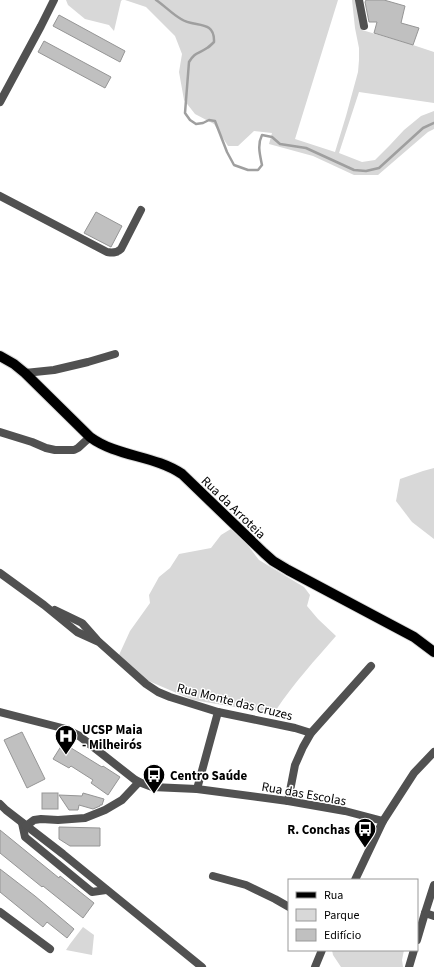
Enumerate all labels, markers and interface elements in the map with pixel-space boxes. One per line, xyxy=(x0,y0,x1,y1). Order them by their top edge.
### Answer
street label: Rua da Arroteia xyxy=(197,472,269,543)
street label: Rua Monte das Cruzes xyxy=(175,679,295,725)
place label: UCSP Maia - Milheirós xyxy=(82,721,143,754)
hospital icon: UCSP Maia - Milheirós xyxy=(53,723,79,756)
bus stop icon: Centro Saúde xyxy=(141,762,167,795)
place label: Centro Saúde xyxy=(170,767,247,785)
street label: Rua das Escolas xyxy=(260,778,348,810)
bus stop icon: R. Conchas xyxy=(352,816,378,849)
place label: R. Conchas xyxy=(287,821,350,839)
legend xyxy=(288,879,418,951)
text: Rua xyxy=(324,887,343,904)
text: Parque xyxy=(324,907,360,924)
text: Edifício xyxy=(324,927,361,944)

